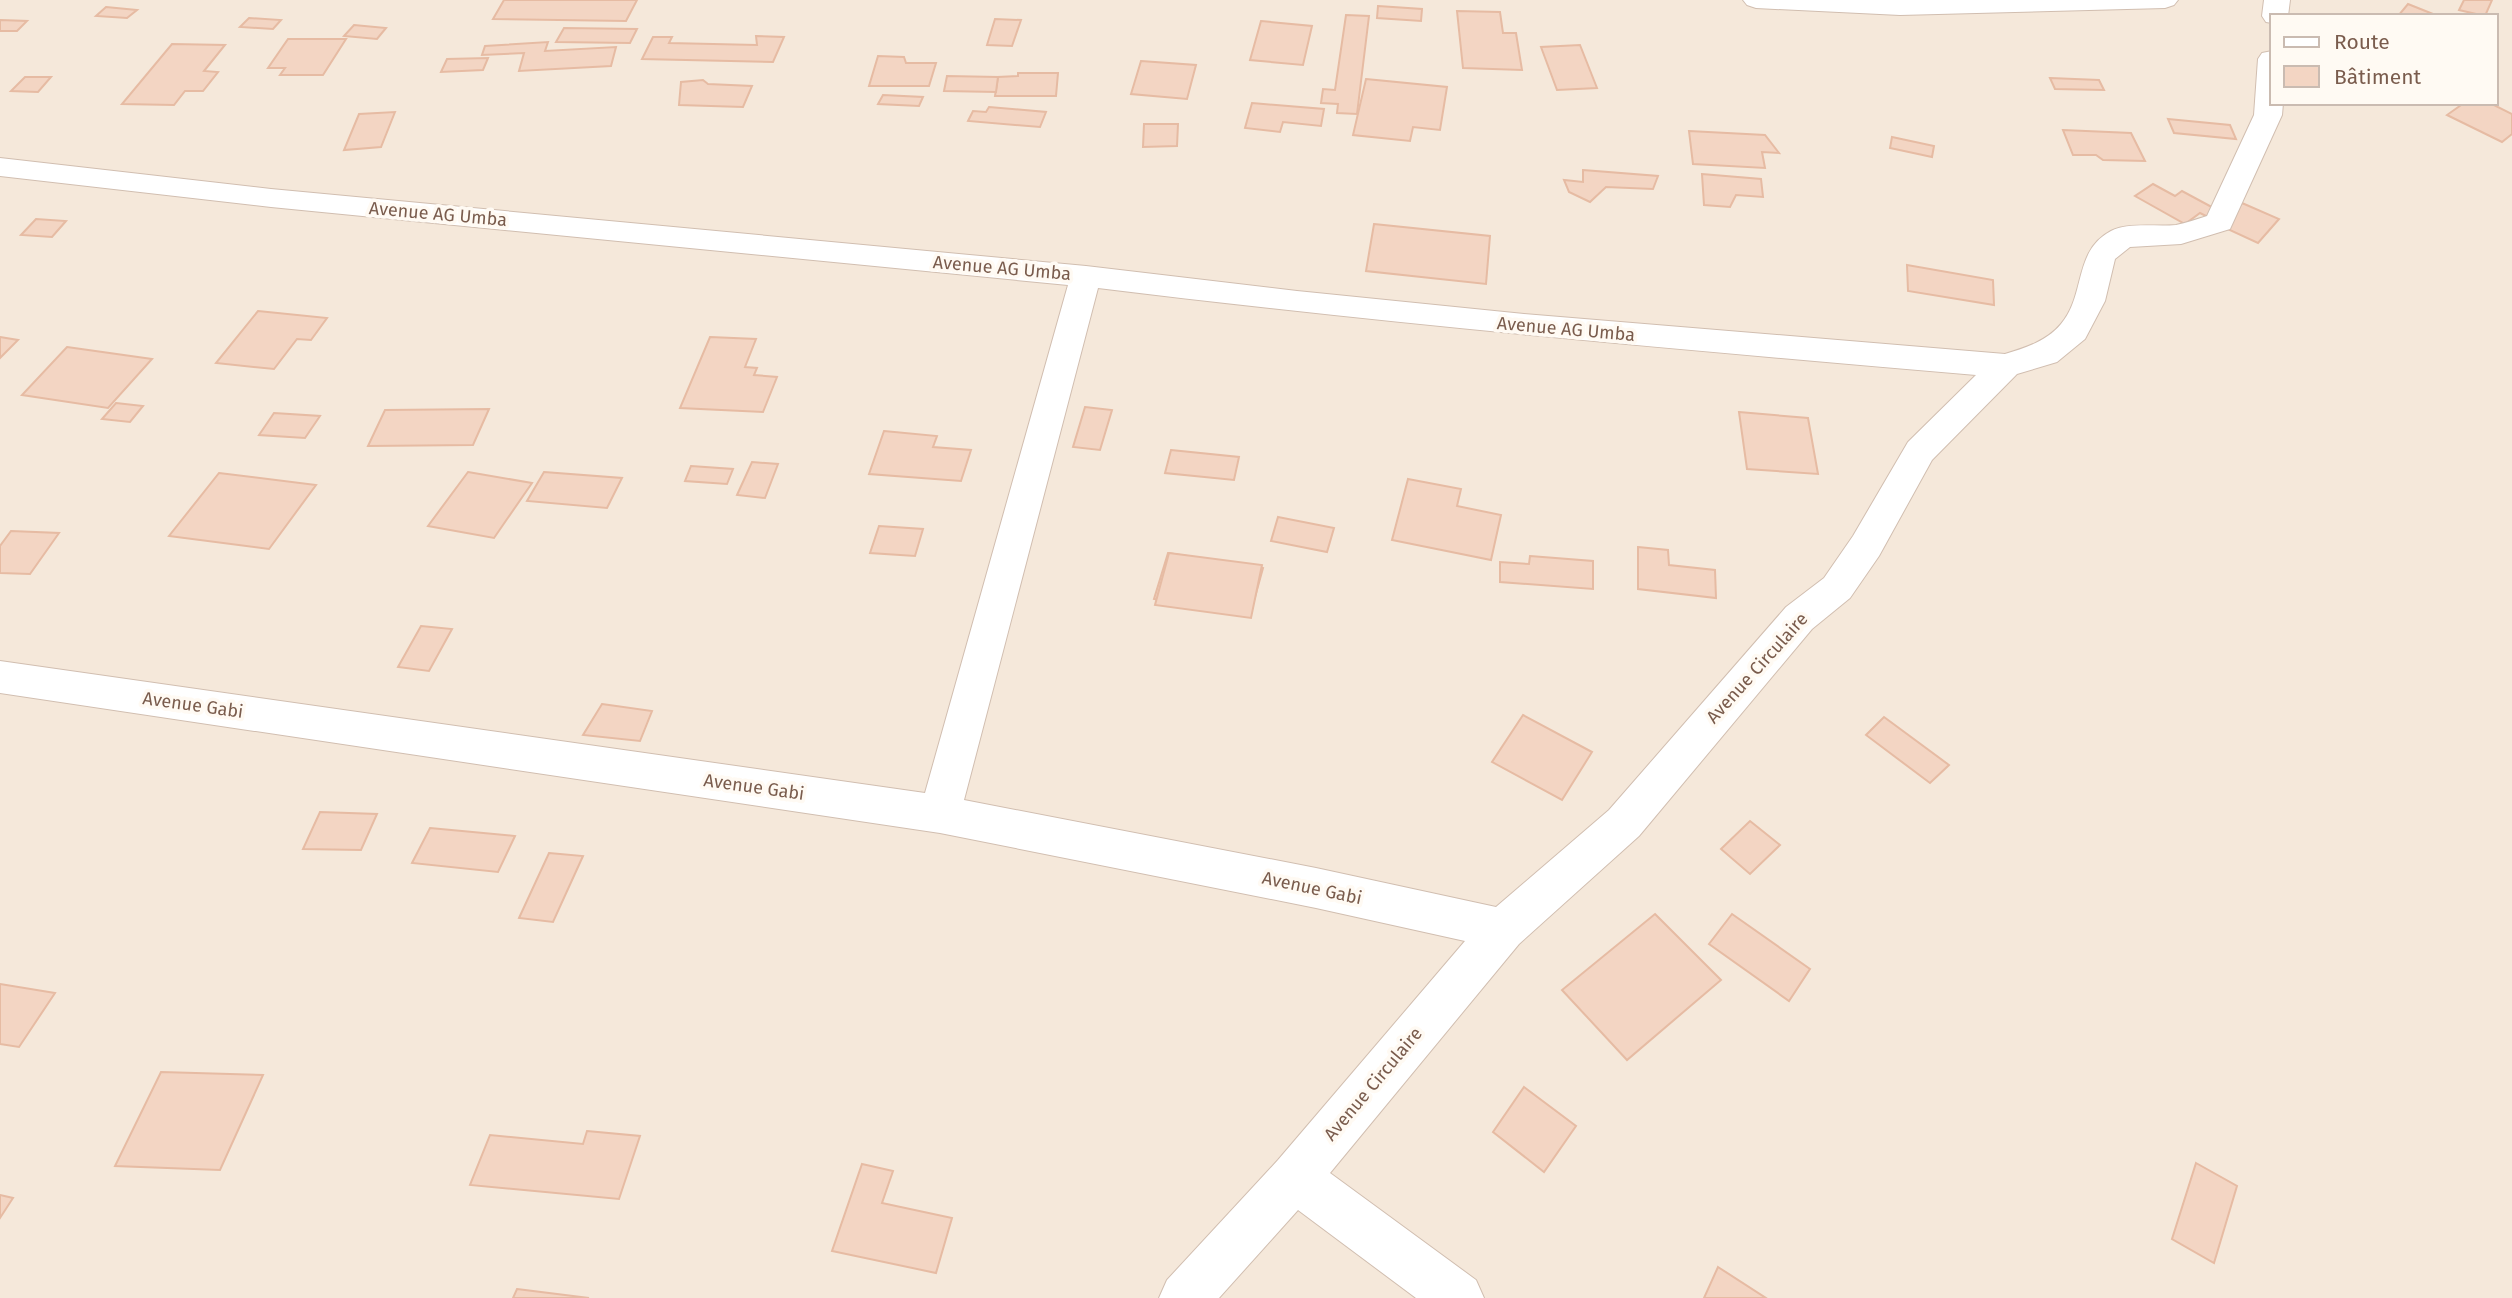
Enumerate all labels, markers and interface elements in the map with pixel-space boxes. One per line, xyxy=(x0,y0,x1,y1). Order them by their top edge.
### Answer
legend xyxy=(2270,14,2498,105)
text: Route xyxy=(2334,29,2390,55)
text: Bâtiment xyxy=(2334,64,2421,90)
street label: Avenue AG Umba xyxy=(368,197,508,231)
street label: Avenue AG Umba xyxy=(932,251,1072,285)
street label: Avenue AG Umba xyxy=(1496,312,1636,346)
street label: Avenue Circulaire xyxy=(1702,608,1812,728)
street label: Avenue Gabi xyxy=(141,687,245,723)
street label: Avenue Gabi xyxy=(702,769,806,805)
street label: Avenue Gabi xyxy=(1260,867,1364,909)
street label: Avenue Circulaire xyxy=(1319,1023,1427,1145)

